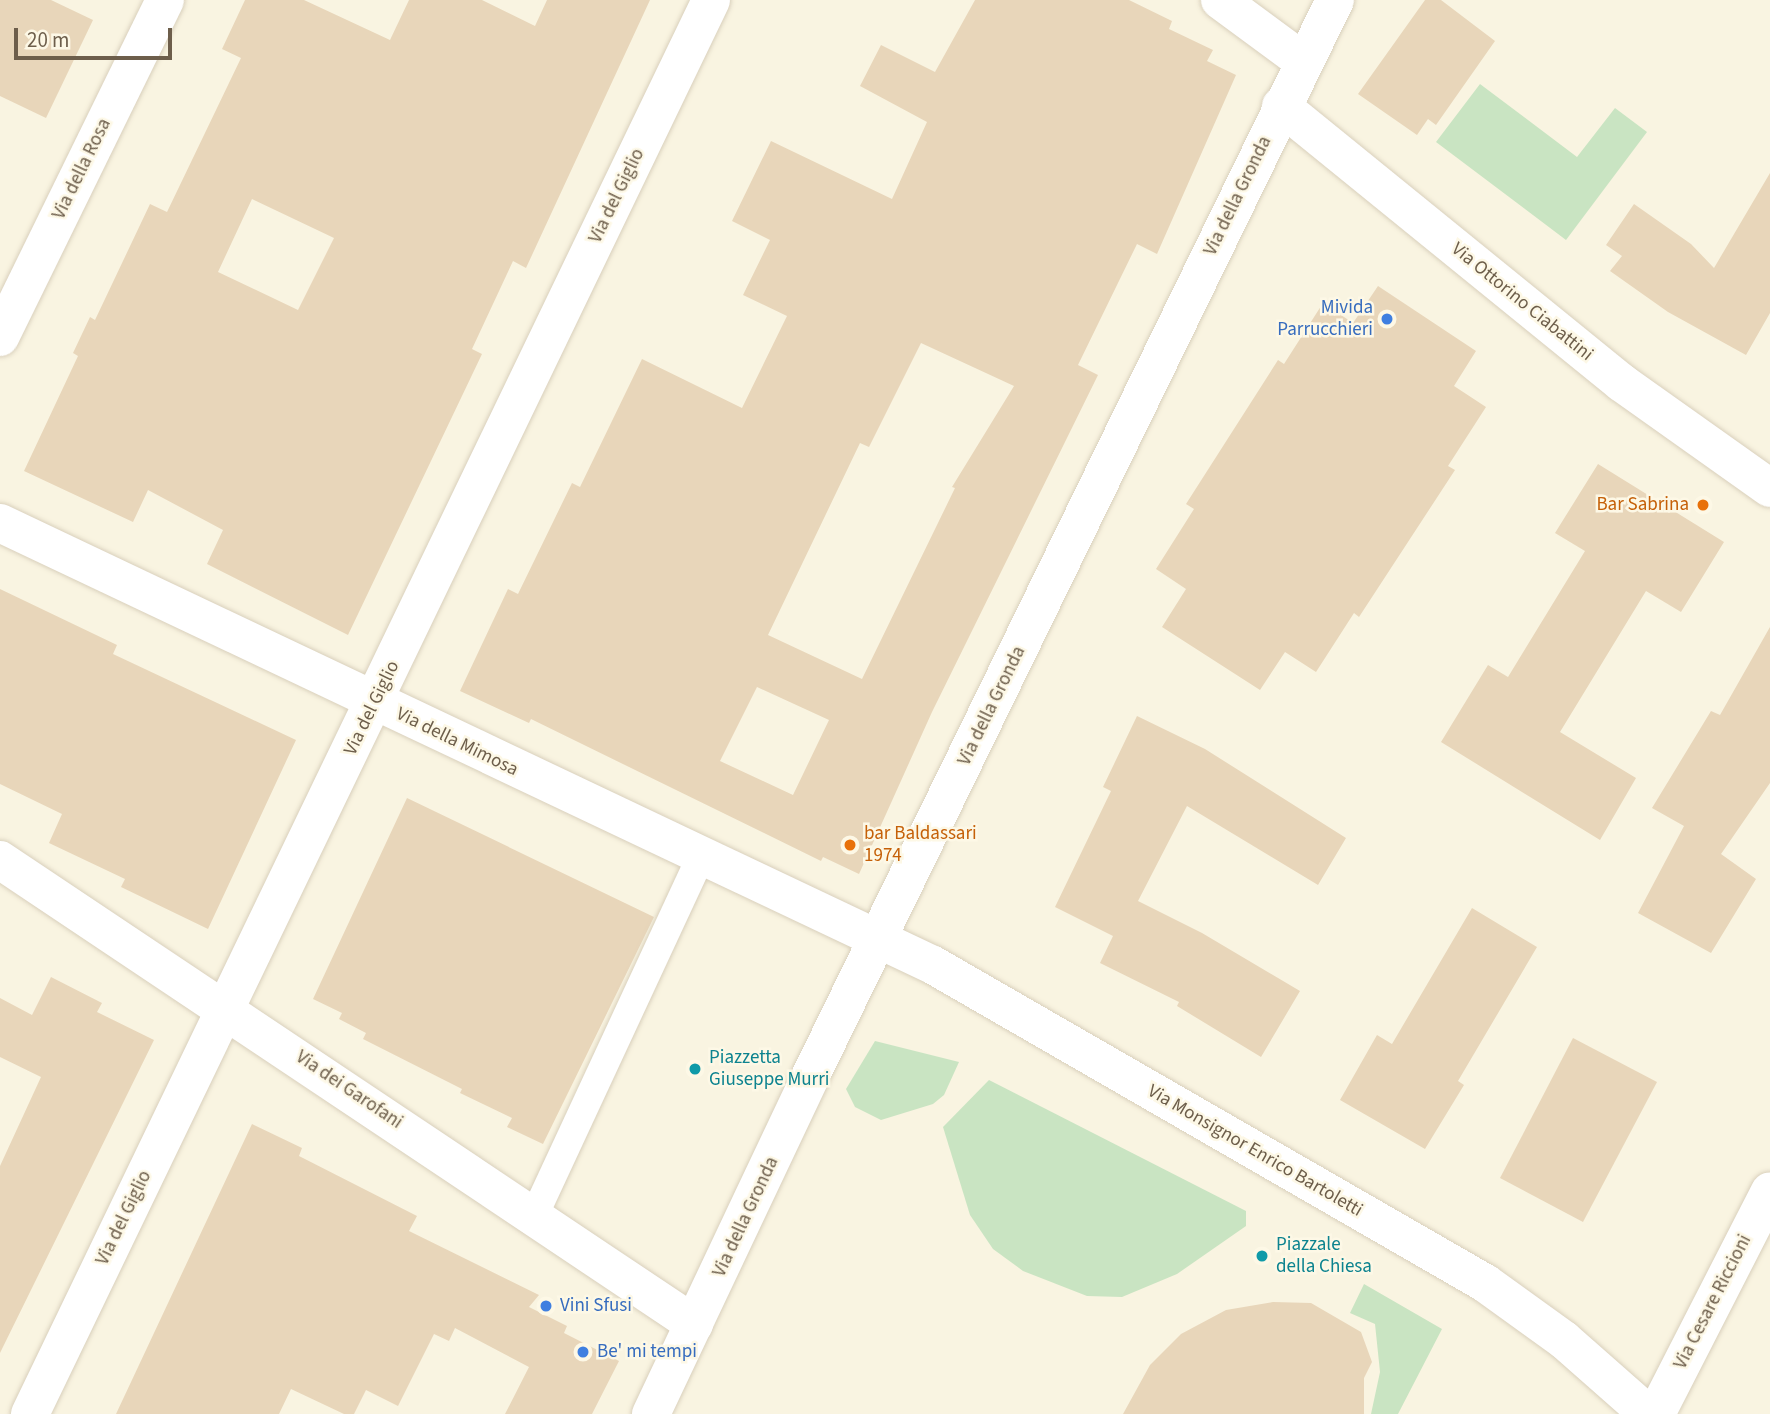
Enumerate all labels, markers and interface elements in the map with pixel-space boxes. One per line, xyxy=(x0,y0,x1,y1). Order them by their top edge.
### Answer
scale bar xyxy=(18,14,175,58)
text: 20 m xyxy=(27,25,69,55)
street label: Via della Rosa xyxy=(48,115,116,223)
street label: Via della Gronda xyxy=(1199,133,1277,259)
street label: Via del Giglio xyxy=(584,145,650,247)
street label: Via Ottorino Ciabattini xyxy=(1447,238,1597,366)
place label: Mivida Parrucchieri xyxy=(1277,297,1373,341)
marker: Mivida Parrucchieri xyxy=(1379,311,1395,327)
place label: Bar Sabrina xyxy=(1596,494,1689,516)
marker: Bar Sabrina xyxy=(1695,497,1711,513)
street label: Via della Gronda xyxy=(953,643,1031,769)
street label: Via del Giglio xyxy=(339,657,405,759)
street label: Via della Mimosa xyxy=(392,703,522,781)
place label: bar Baldassari 1974 xyxy=(864,823,977,867)
marker: bar Baldassari 1974 xyxy=(842,837,858,853)
street label: Via dei Garofani xyxy=(291,1046,407,1134)
place label: Piazzetta Giuseppe Murri xyxy=(709,1047,829,1091)
marker: Piazzetta Giuseppe Murri xyxy=(687,1061,703,1077)
street label: Via Monsignor Enrico Bartoletti xyxy=(1143,1080,1367,1222)
street label: Via della Gronda xyxy=(708,1153,784,1281)
street label: Via del Giglio xyxy=(91,1167,157,1269)
street label: Via Cesare Riccioni xyxy=(1669,1231,1757,1373)
place label: Piazzale della Chiesa xyxy=(1276,1234,1372,1278)
marker: Piazzale della Chiesa xyxy=(1254,1248,1270,1264)
place label: Vini Sfusi xyxy=(560,1295,632,1317)
marker: Vini Sfusi xyxy=(538,1298,554,1314)
place label: Be' mi tempi xyxy=(597,1341,697,1363)
marker: Be' mi tempi xyxy=(575,1344,591,1360)

